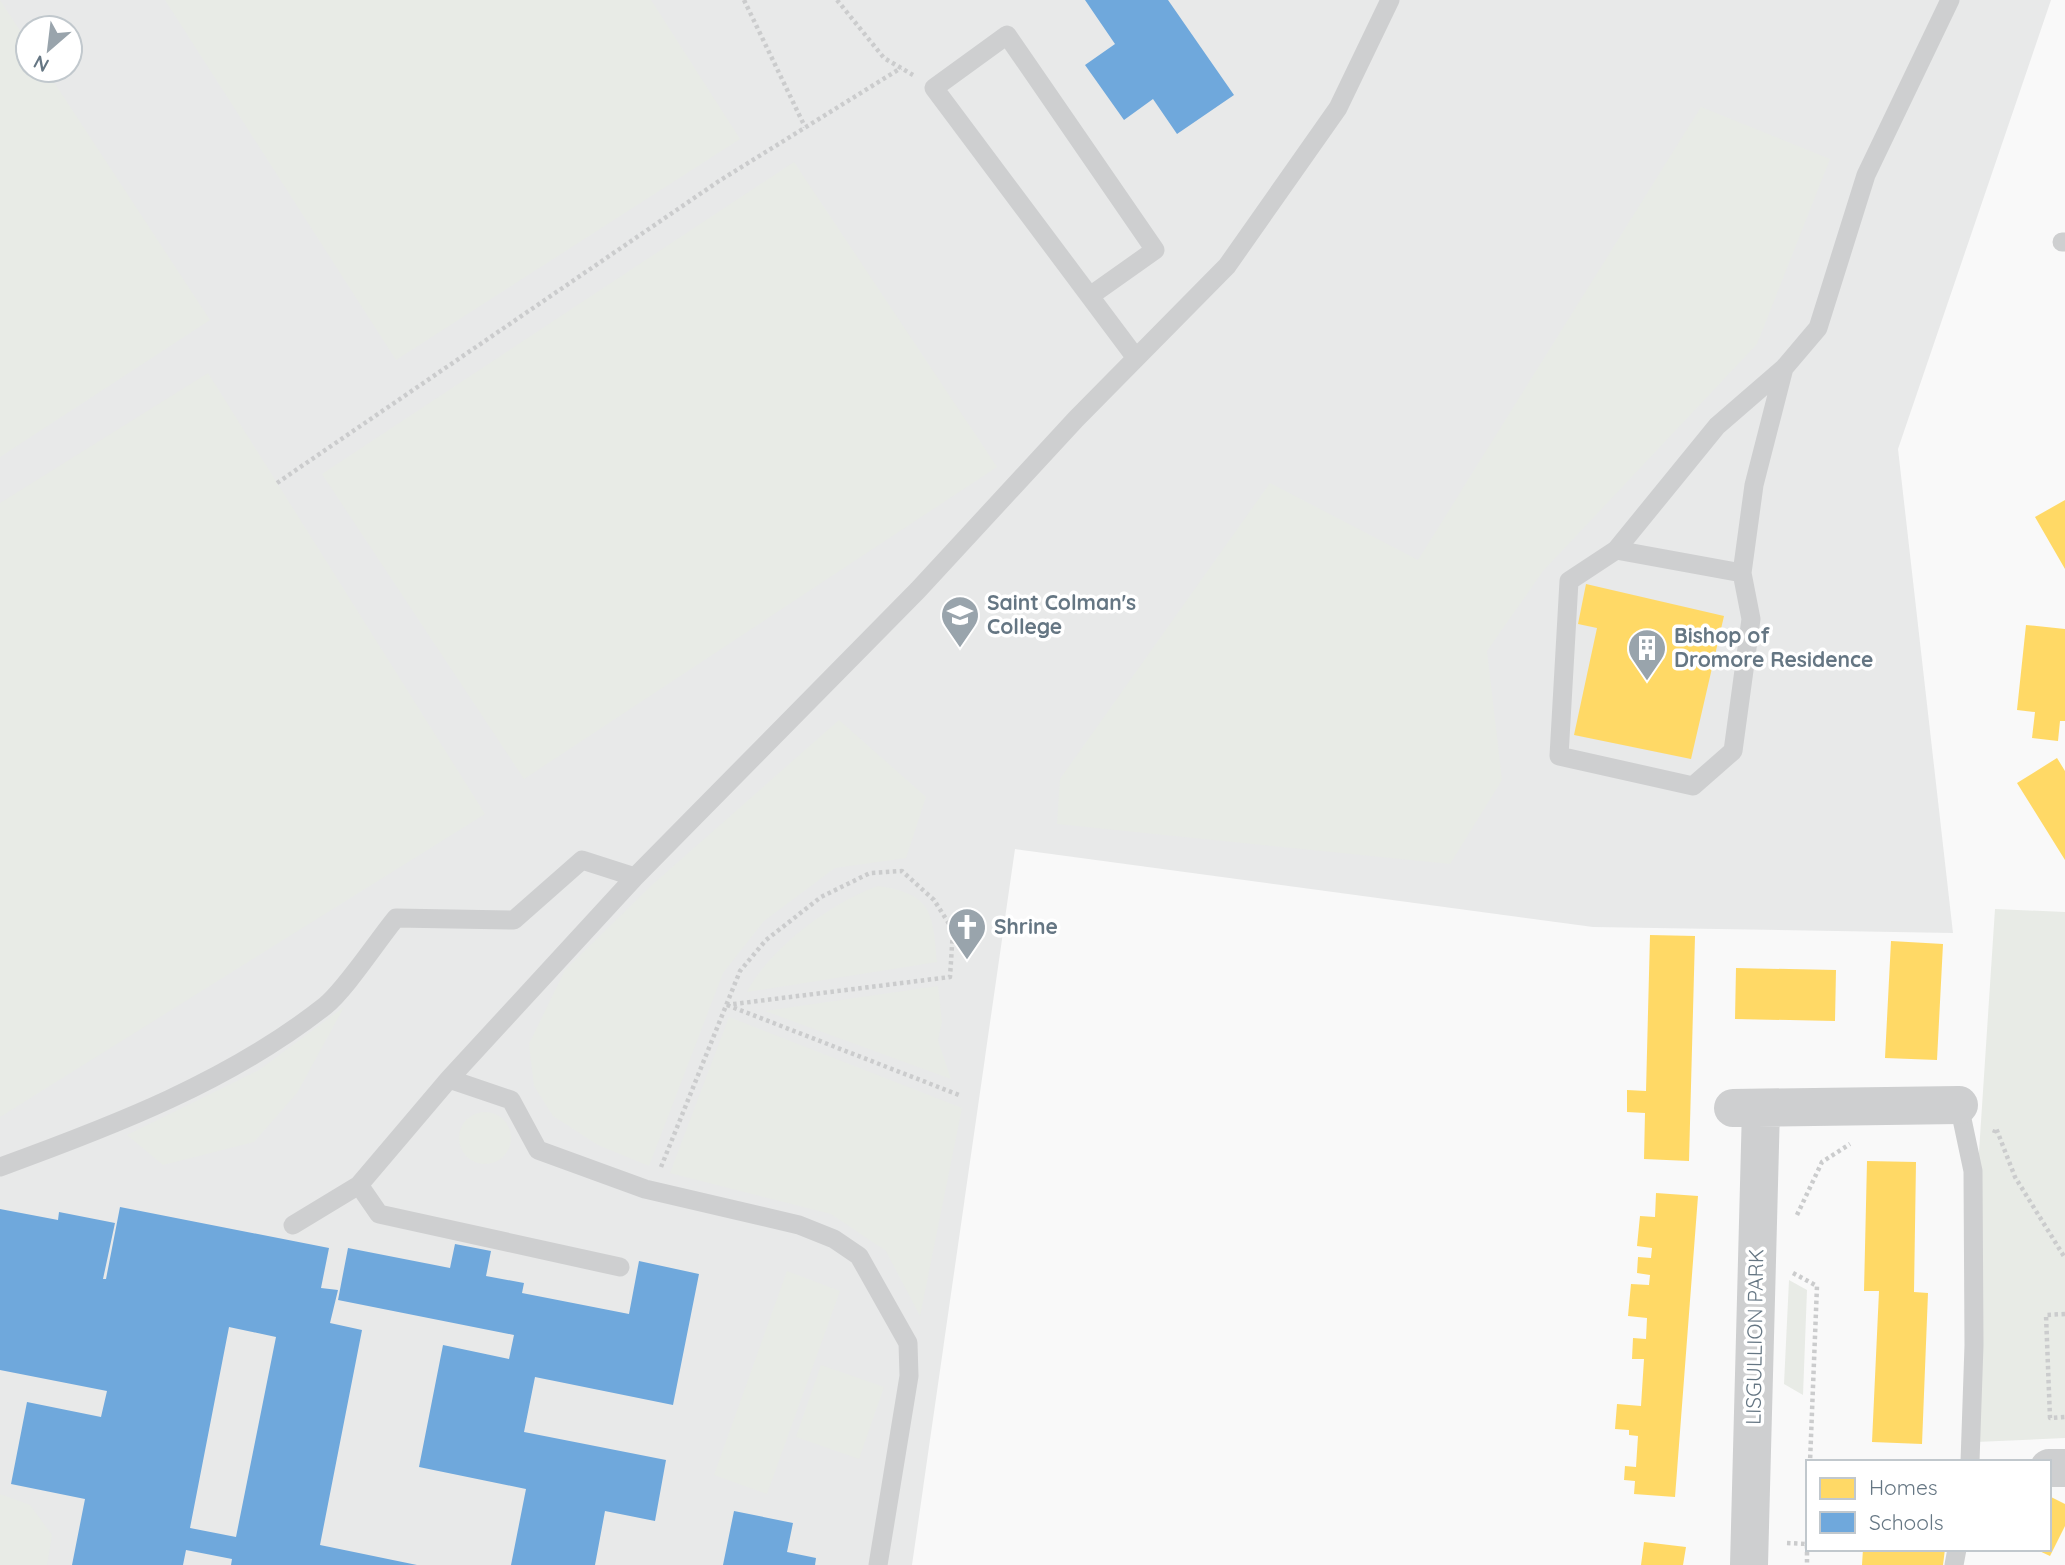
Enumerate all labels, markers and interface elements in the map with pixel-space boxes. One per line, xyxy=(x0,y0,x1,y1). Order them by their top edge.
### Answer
north arrow xyxy=(14,14,84,84)
text: N xyxy=(29,50,53,78)
place label: Saint Colman's College xyxy=(987,589,1136,639)
school or university icon: Saint Colman's College xyxy=(939,594,981,649)
place label: Bishop of Dromore Residence xyxy=(1674,622,1873,672)
building icon: Bishop of Dromore Residence xyxy=(1626,627,1668,682)
church icon: Shrine xyxy=(946,906,988,961)
place label: Shrine xyxy=(994,913,1058,939)
street label: LISGULLION PARK xyxy=(1739,1249,1769,1425)
legend xyxy=(1806,1460,2051,1551)
text: Homes xyxy=(1869,1474,1938,1500)
text: Schools xyxy=(1869,1509,1944,1535)

